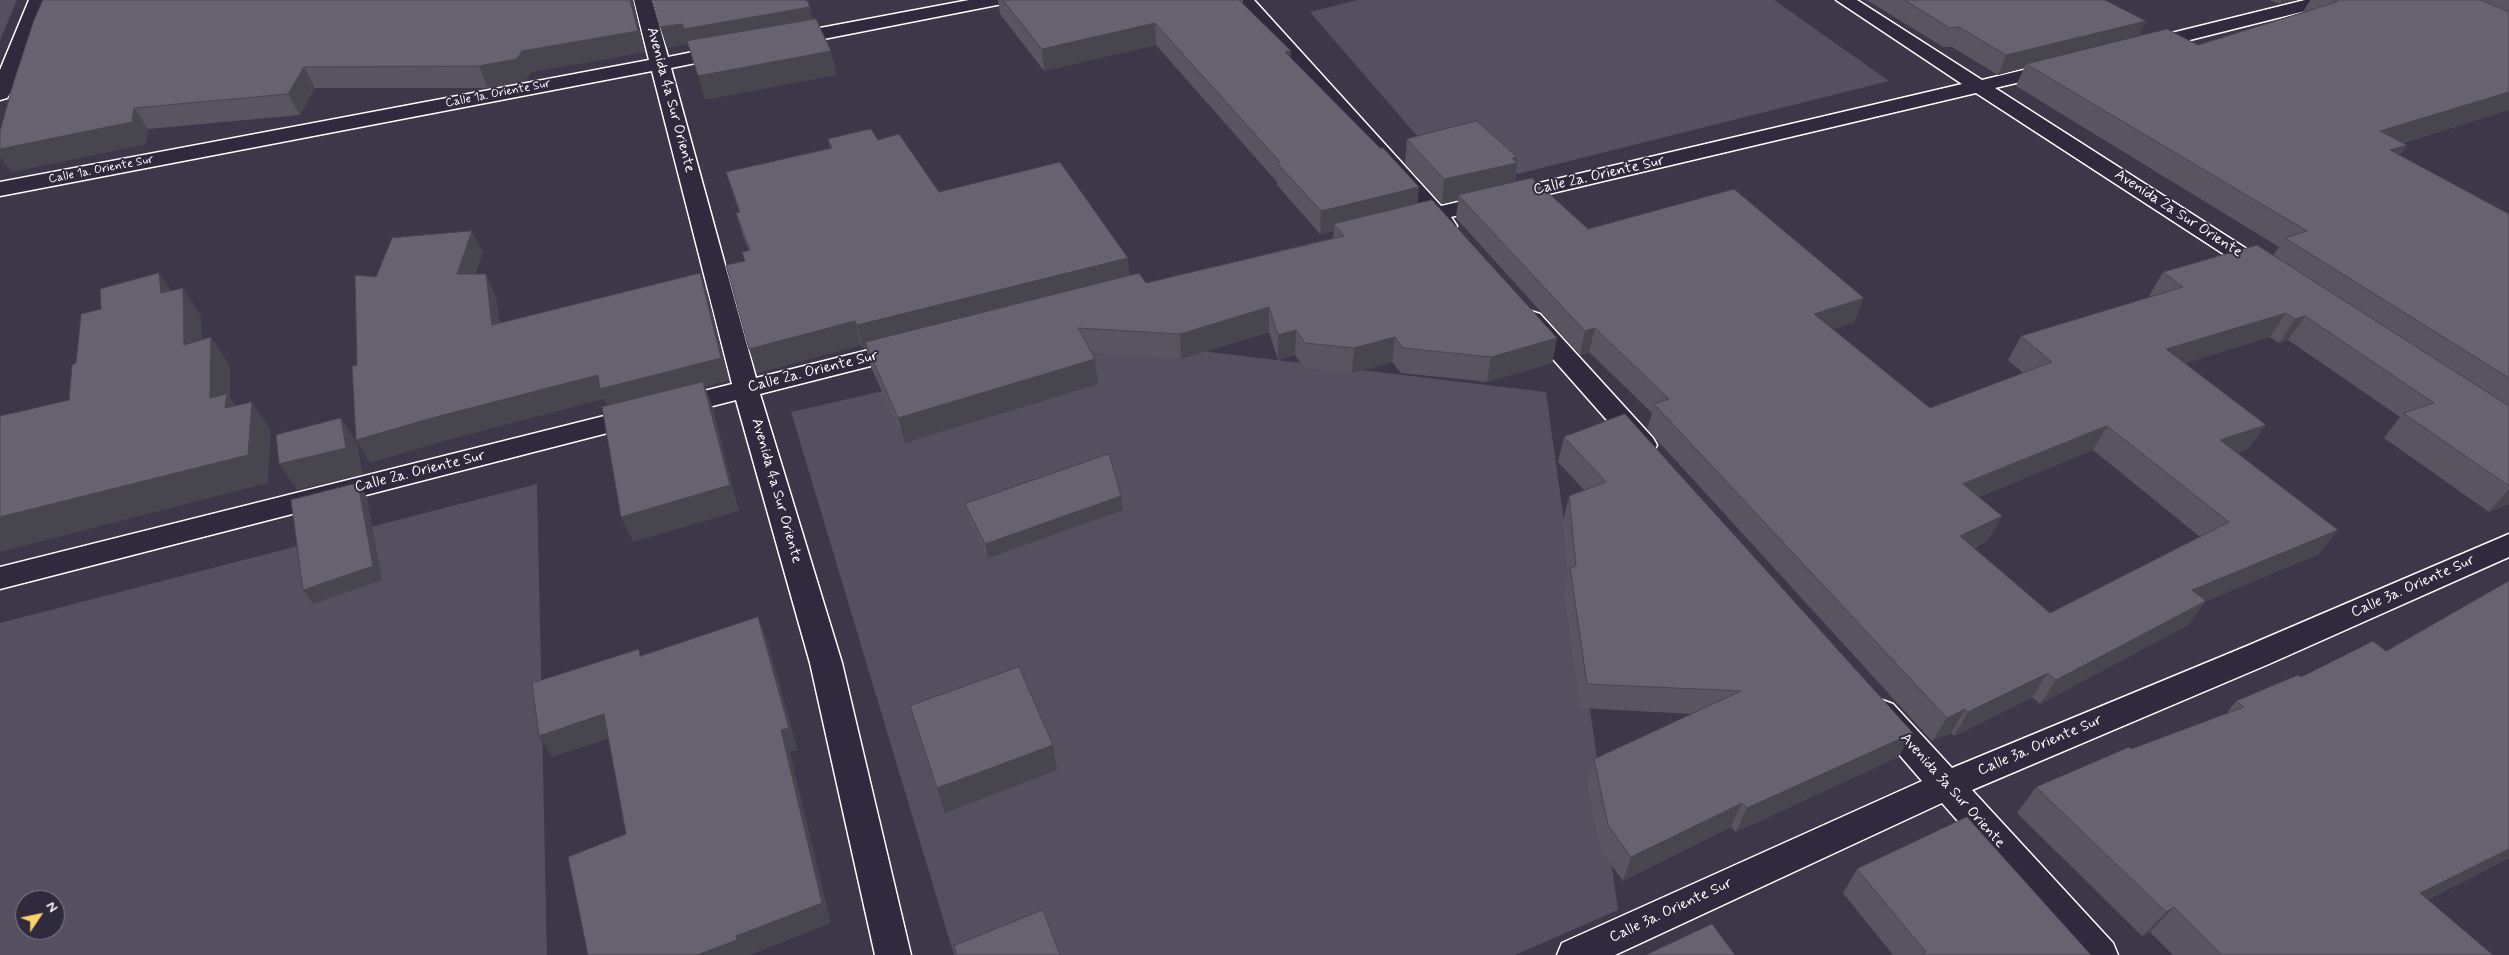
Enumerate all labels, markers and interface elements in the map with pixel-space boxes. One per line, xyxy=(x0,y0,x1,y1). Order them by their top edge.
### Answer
street label: Avenida 4a Sur Oriente xyxy=(642,25,698,175)
street label: Calle 1a. Oriente Sur xyxy=(444,77,552,111)
street label: Calle 2a. Oriente Sur xyxy=(1532,152,1666,200)
street label: Calle 1a. Oriente Sur xyxy=(47,153,155,187)
street label: Avenida 2a Sur Oriente xyxy=(2111,166,2245,262)
street label: Calle 2a. Oriente Sur xyxy=(746,347,880,397)
street label: Avenida 4a Sur Oriente xyxy=(747,416,805,566)
street label: Calle 2a. Oriente Sur xyxy=(353,447,487,497)
street label: Calle 3a. Oriente Sur xyxy=(2349,552,2477,622)
street label: Calle 3a. Oriente Sur xyxy=(1975,712,2105,780)
street label: Avenida 3a Sur Oriente xyxy=(1896,730,2008,852)
street label: Calle 3a. Oriente Sur xyxy=(1607,875,1735,947)
north arrow xyxy=(15,890,65,940)
text: N xyxy=(42,898,62,916)

